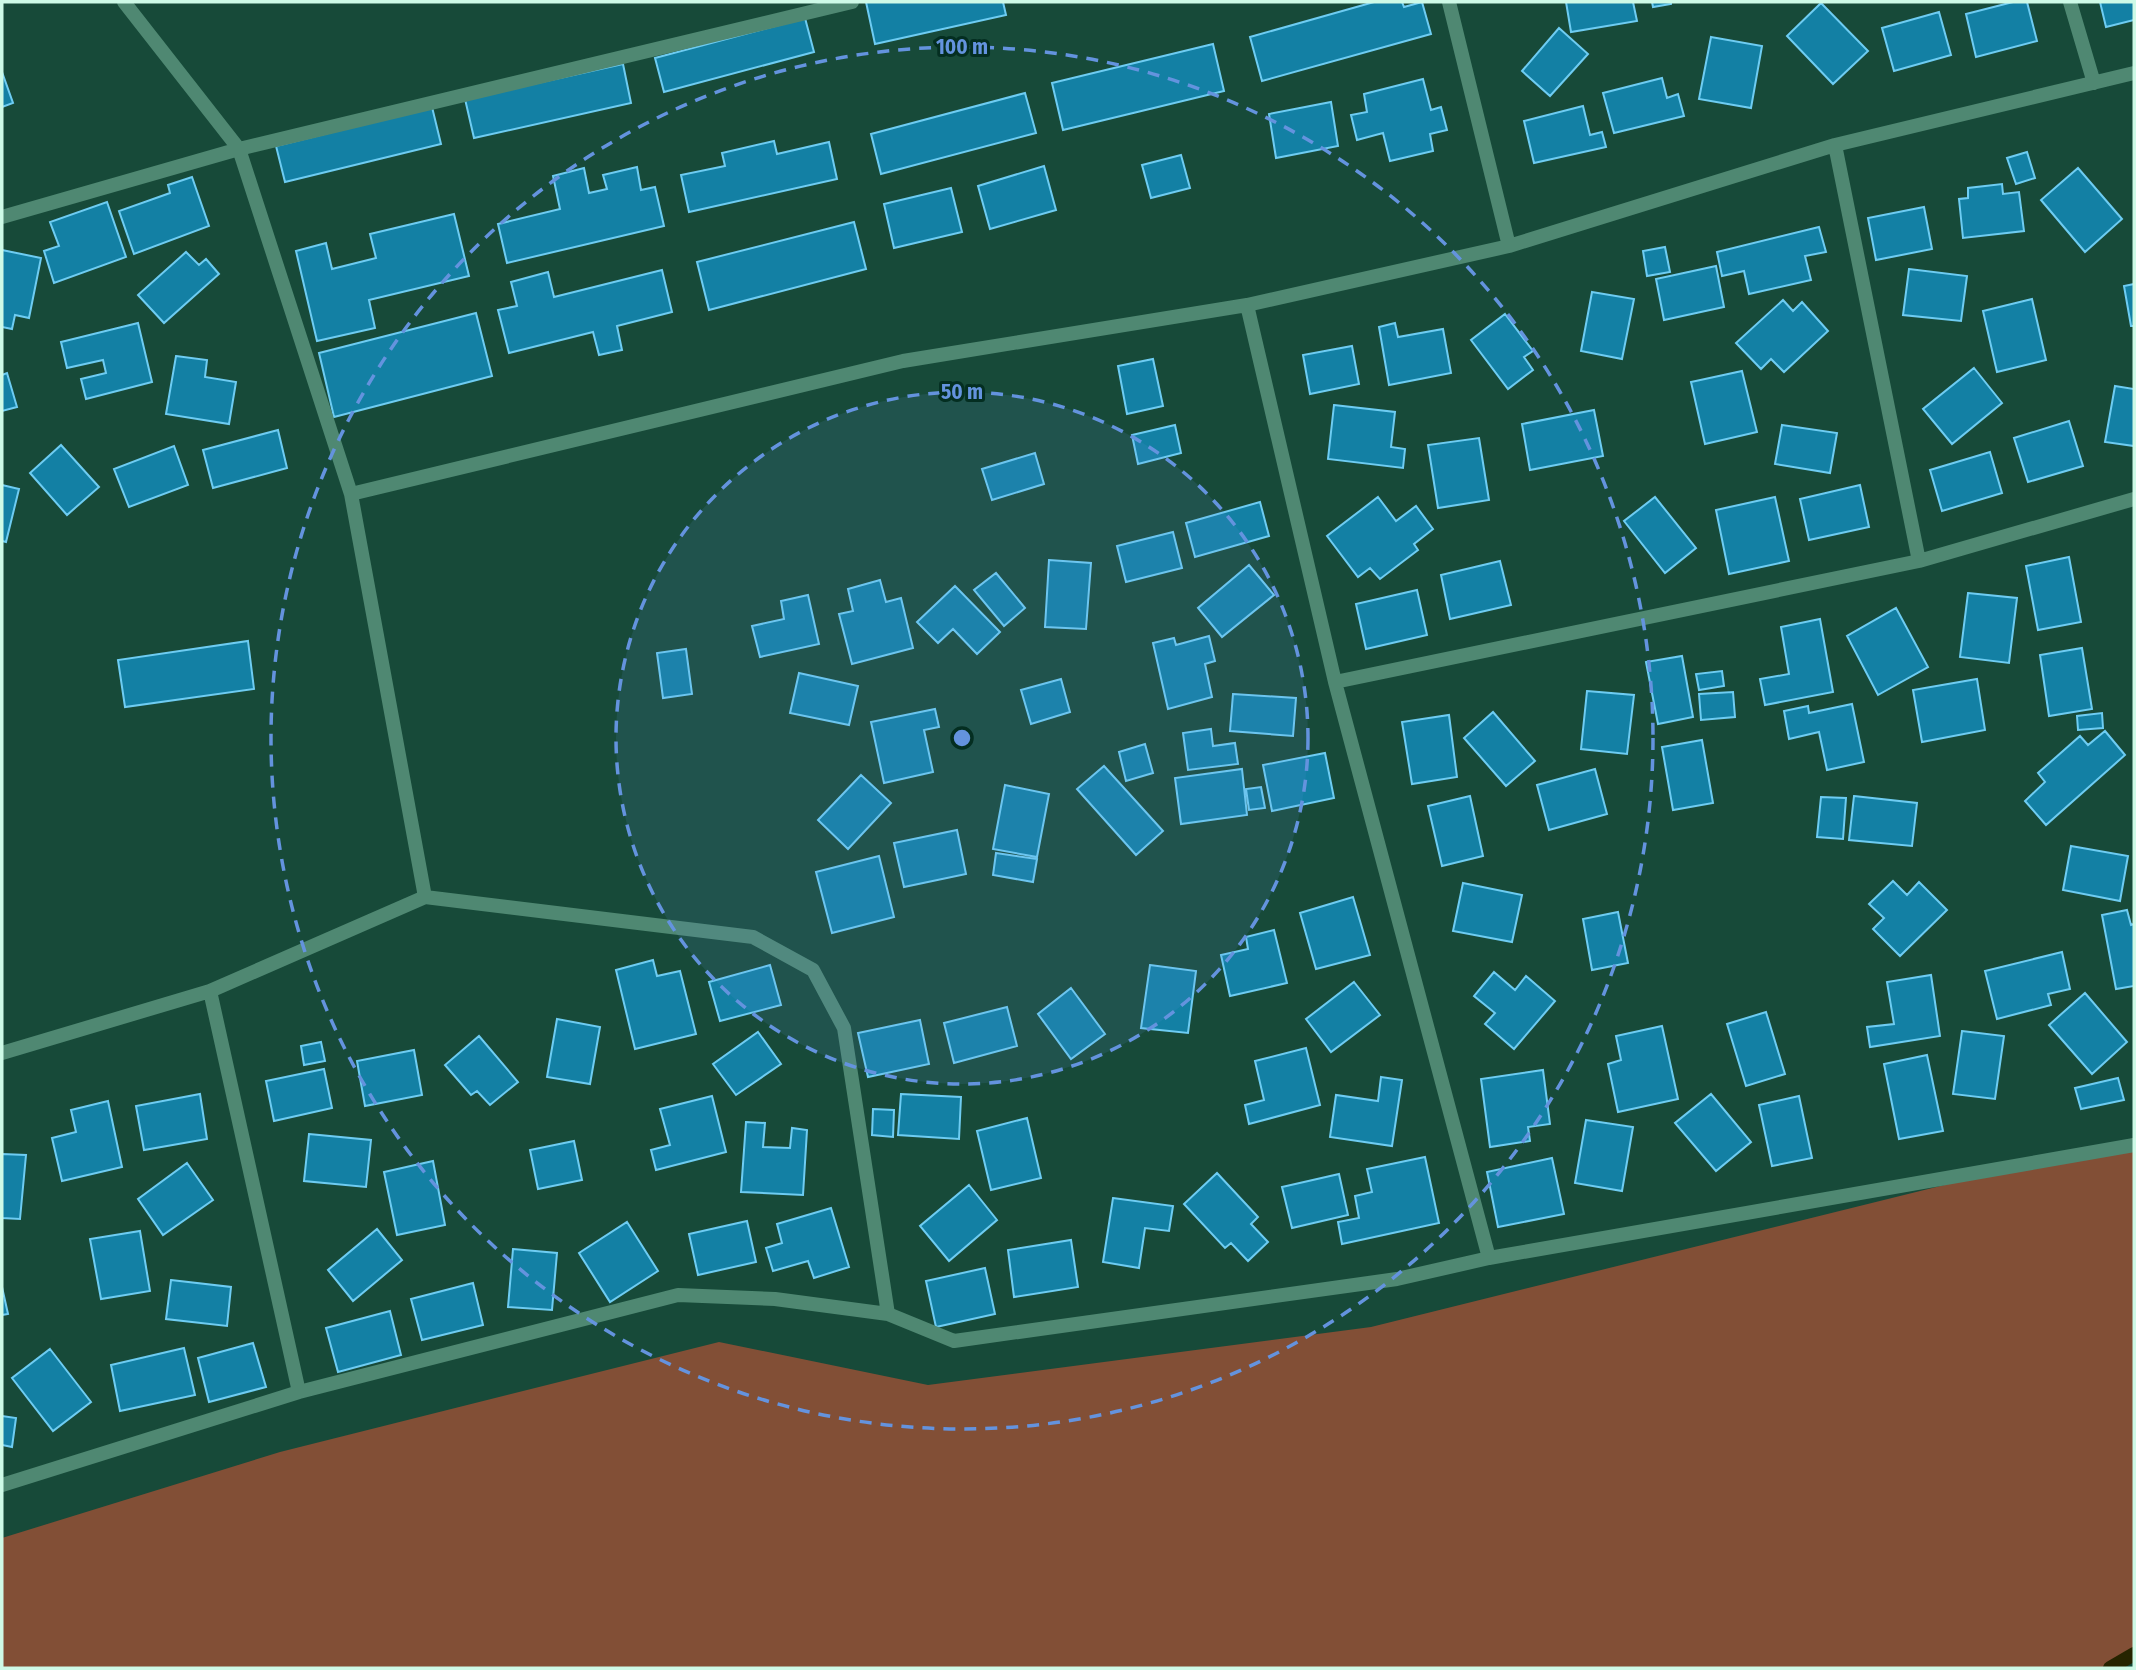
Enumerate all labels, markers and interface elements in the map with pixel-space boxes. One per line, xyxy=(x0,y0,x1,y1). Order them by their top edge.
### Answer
text: 100 m xyxy=(936,34,988,60)
text: 50 m xyxy=(941,379,983,405)
centre of rings xyxy=(950,726,974,750)

